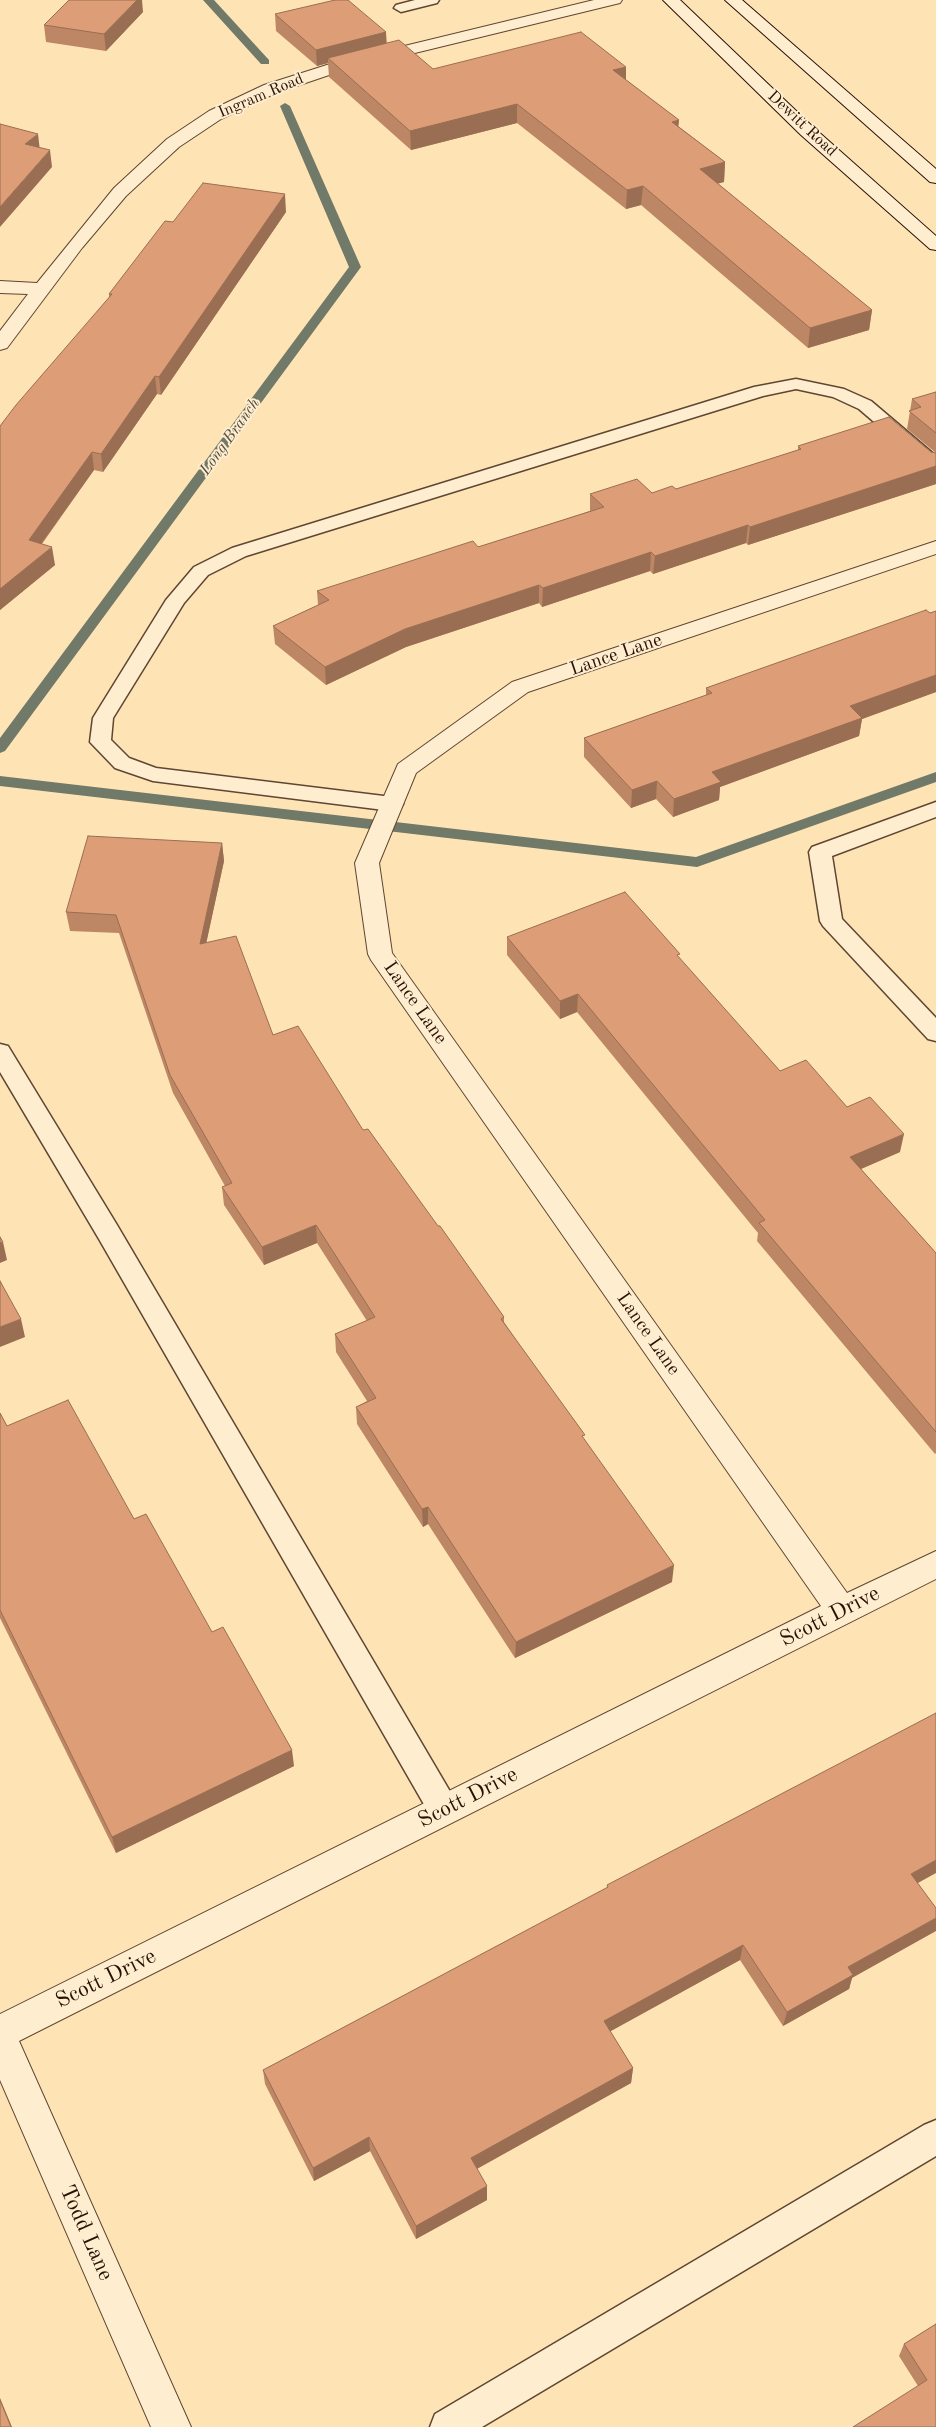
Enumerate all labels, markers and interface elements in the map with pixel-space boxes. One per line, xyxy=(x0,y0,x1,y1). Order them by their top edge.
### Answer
street label: Ingram Road xyxy=(215,69,307,123)
street label: Dewitt Road xyxy=(763,87,841,161)
water label: Long Branch xyxy=(196,395,264,479)
street label: Lance Lane xyxy=(567,629,665,681)
street label: Lance Lane xyxy=(378,957,452,1049)
street label: Lance Lane xyxy=(611,1288,685,1380)
street label: Scott Drive xyxy=(776,1581,884,1653)
street label: Scott Drive xyxy=(414,1762,522,1834)
street label: Scott Drive xyxy=(51,1943,161,2015)
street label: Todd Lane xyxy=(53,2181,119,2285)

